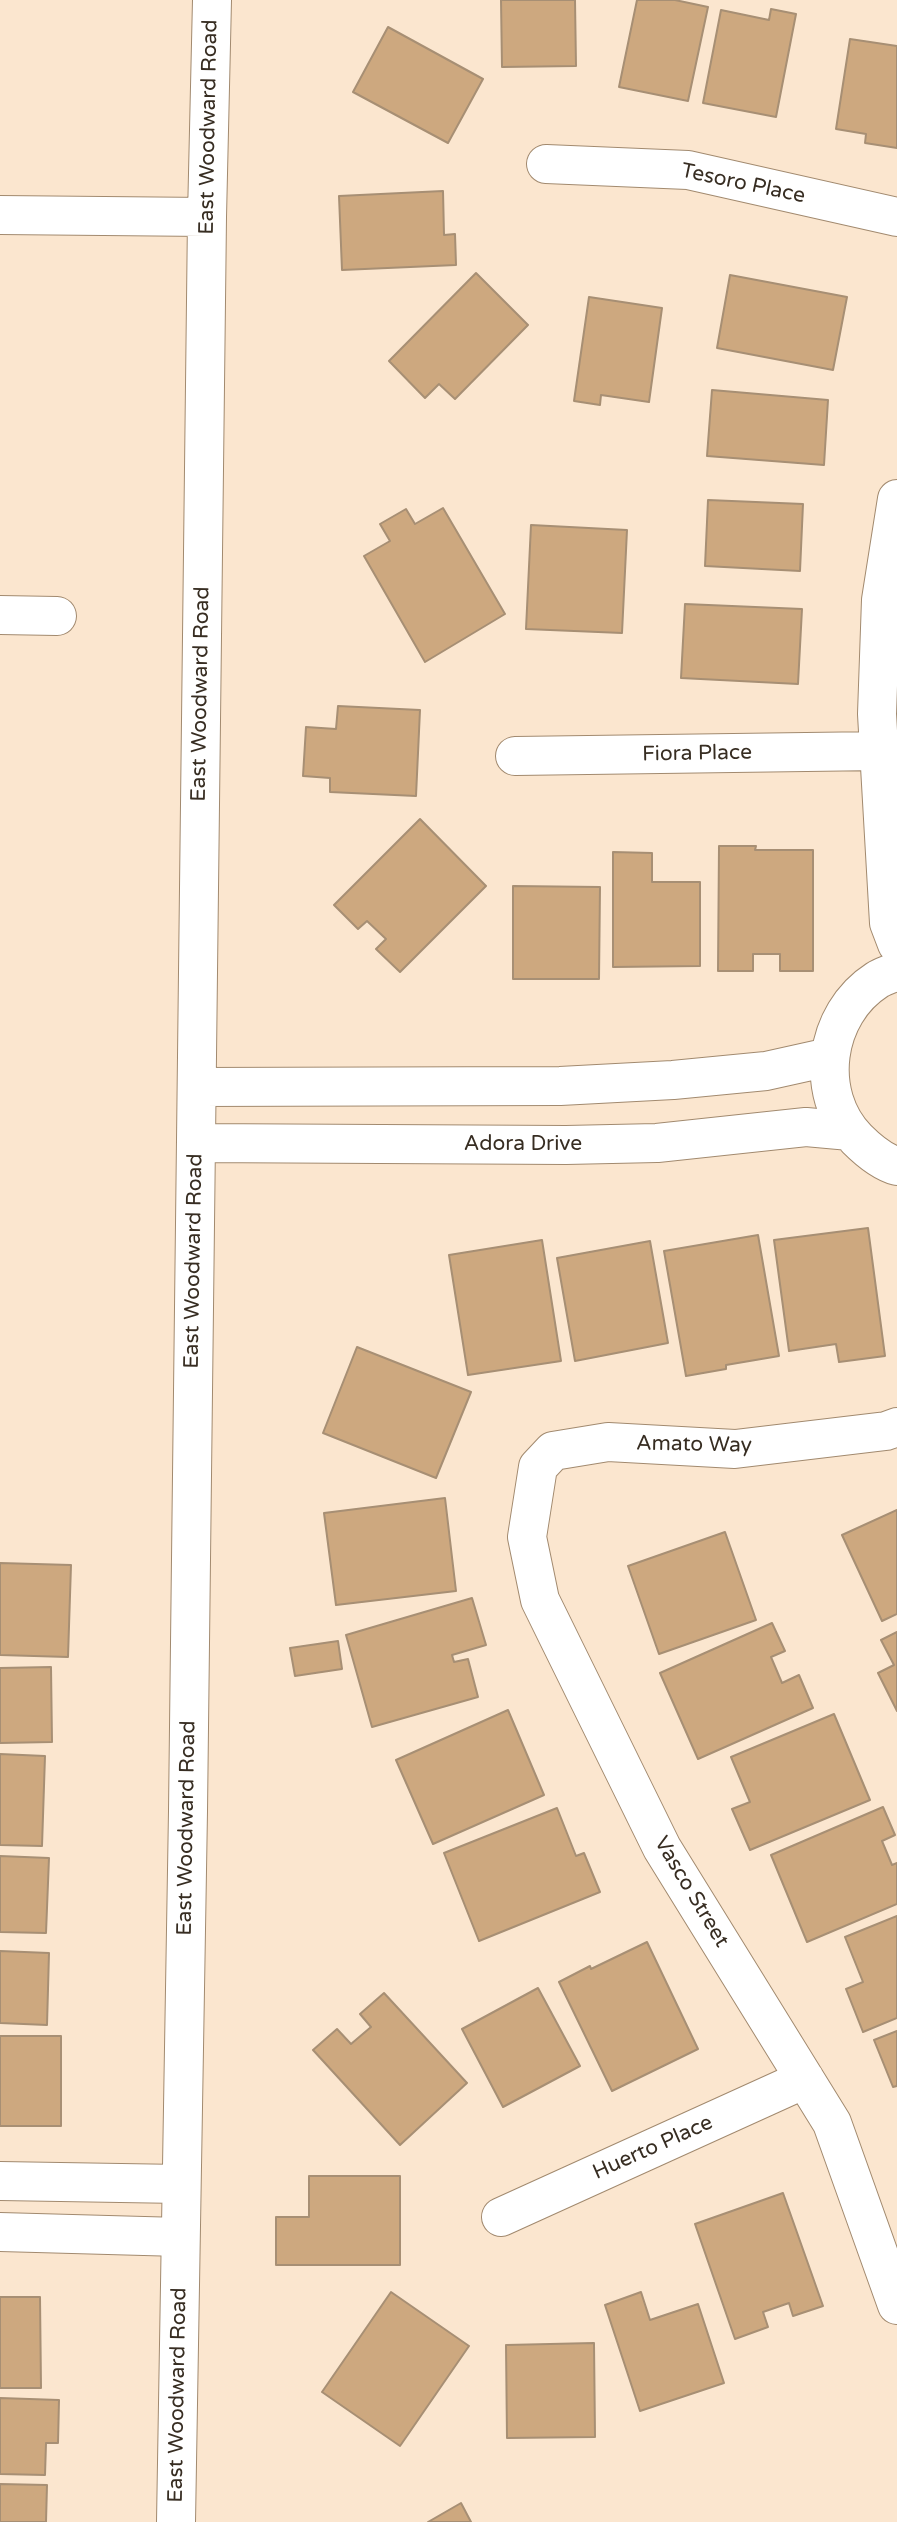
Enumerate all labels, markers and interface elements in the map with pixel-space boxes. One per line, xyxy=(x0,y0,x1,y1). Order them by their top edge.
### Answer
street label: East Woodward Road xyxy=(195,19,223,235)
street label: Tesoro Place xyxy=(679,159,807,209)
street label: East Woodward Road xyxy=(187,586,215,802)
street label: Fiora Place xyxy=(642,740,752,768)
street label: Adora Drive xyxy=(464,1131,582,1157)
street label: East Woodward Road xyxy=(180,1153,208,1369)
street label: Amato Way xyxy=(636,1431,752,1459)
street label: East Woodward Road xyxy=(173,1720,201,1936)
street label: Vasco Street xyxy=(648,1832,734,1952)
street label: Huerto Place xyxy=(589,2110,717,2186)
street label: East Woodward Road xyxy=(164,2287,192,2503)

